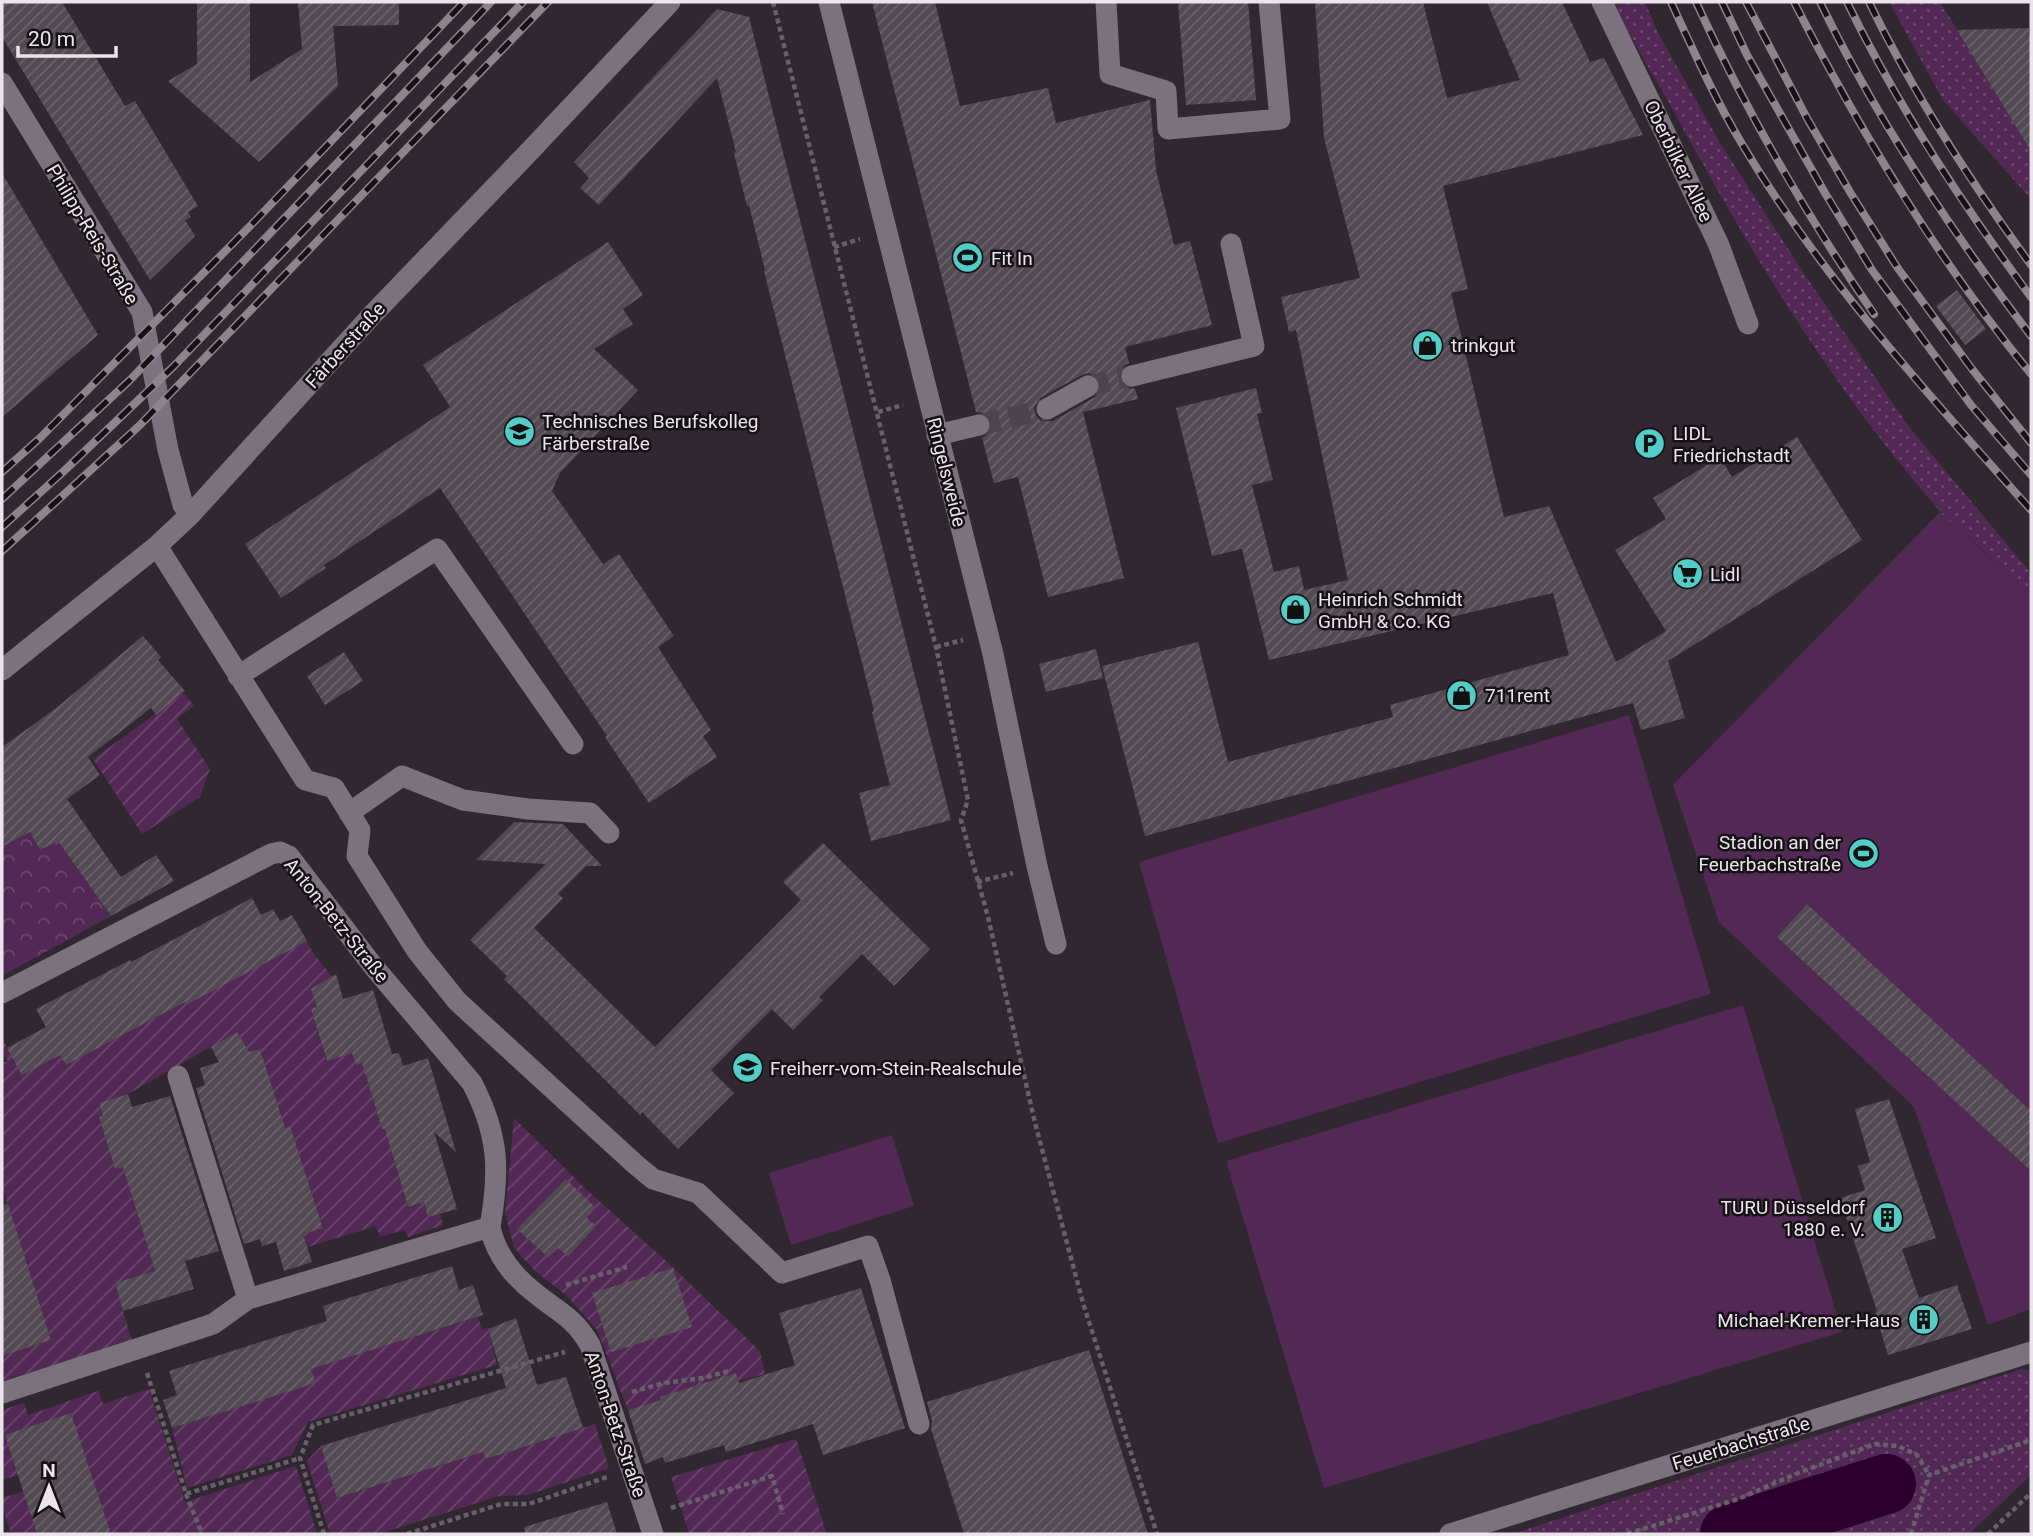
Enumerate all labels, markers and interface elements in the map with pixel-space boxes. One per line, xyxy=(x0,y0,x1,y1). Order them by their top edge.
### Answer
scale bar xyxy=(18,14,116,58)
text: 20 m xyxy=(28,27,75,51)
street label: Oberbilker Allee xyxy=(1639,97,1718,226)
street label: Philipp-Reis-Straße xyxy=(42,160,144,309)
sports icon: Fit In xyxy=(951,241,985,275)
place label: Fit In xyxy=(991,247,1033,270)
street label: Färberstraße xyxy=(301,298,390,393)
shop icon: trinkgut xyxy=(1411,328,1445,362)
place label: trinkgut xyxy=(1451,334,1516,357)
place label: Technisches Berufskolleg Färberstraße xyxy=(542,410,759,455)
school or university icon: Technisches Berufskolleg Färberstraße xyxy=(502,415,536,449)
street label: Ringelsweide xyxy=(922,415,971,529)
place label: LIDL Friedrichstadt xyxy=(1673,422,1790,467)
parking icon: LIDL Friedrichstadt xyxy=(1633,427,1667,461)
supermarket icon: Lidl xyxy=(1670,557,1704,591)
place label: Lidl xyxy=(1710,563,1740,586)
place label: Heinrich Schmidt GmbH & Co. KG xyxy=(1318,588,1463,633)
shop icon: Heinrich Schmidt GmbH & Co. KG xyxy=(1278,593,1312,627)
shop icon: 711rent xyxy=(1445,678,1479,712)
place label: 711rent xyxy=(1485,684,1550,707)
place label: Stadion an der Feuerbachstraße xyxy=(1698,831,1842,876)
sports icon: Stadion an der Feuerbachstraße xyxy=(1847,836,1881,870)
street label: Anton-Betz-Straße xyxy=(279,853,394,987)
school or university icon: Freiherr-vom-Stein-Realschule xyxy=(730,1051,764,1085)
place label: Freiherr-vom-Stein-Realschule xyxy=(770,1057,1022,1080)
place label: TURU Düsseldorf 1880 e. V. xyxy=(1721,1196,1865,1241)
building icon: TURU Düsseldorf 1880 e. V. xyxy=(1871,1201,1905,1235)
building icon: Michael-Kremer-Haus xyxy=(1906,1303,1940,1337)
place label: Michael-Kremer-Haus xyxy=(1717,1309,1900,1332)
street label: Anton-Betz-Straße xyxy=(580,1348,651,1501)
street label: Feuerbachstraße xyxy=(1670,1412,1813,1475)
north arrow xyxy=(14,1452,84,1522)
text: N xyxy=(42,1459,56,1482)

